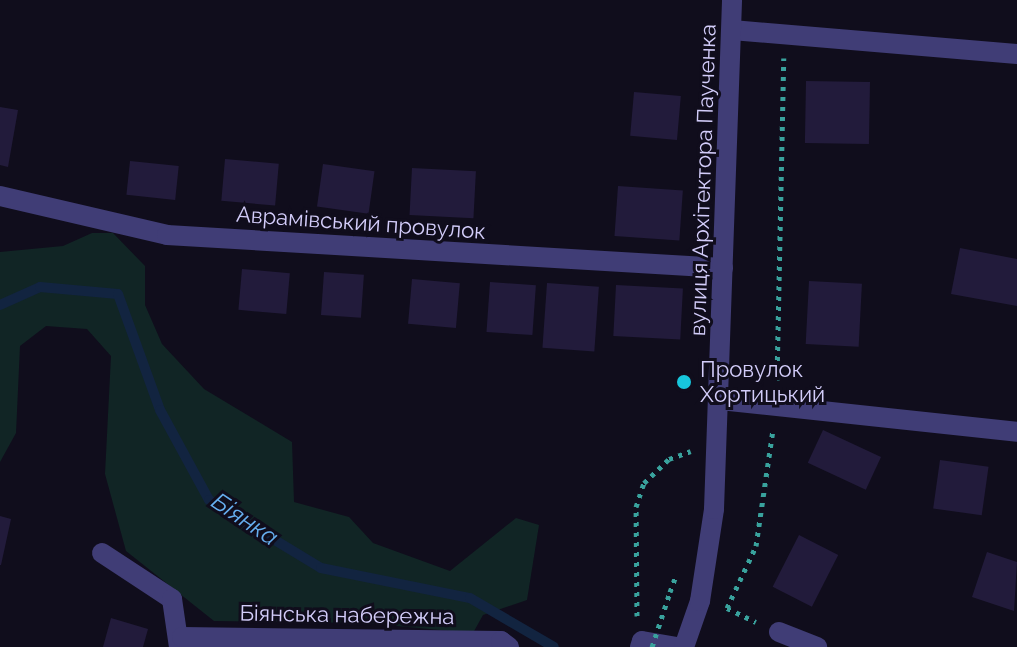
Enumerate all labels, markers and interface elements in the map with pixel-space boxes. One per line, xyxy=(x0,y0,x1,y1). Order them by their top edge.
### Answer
street label: вулиця Архітектора Паученка xyxy=(684,23,722,337)
street label: Аврамівський провулок xyxy=(235,201,487,245)
place label: Провулок Хортицький xyxy=(700,356,825,408)
marker: Провулок Хортицький xyxy=(675,373,693,391)
water label: Біянка xyxy=(206,486,284,552)
street label: Біянська набережна xyxy=(239,600,455,630)

